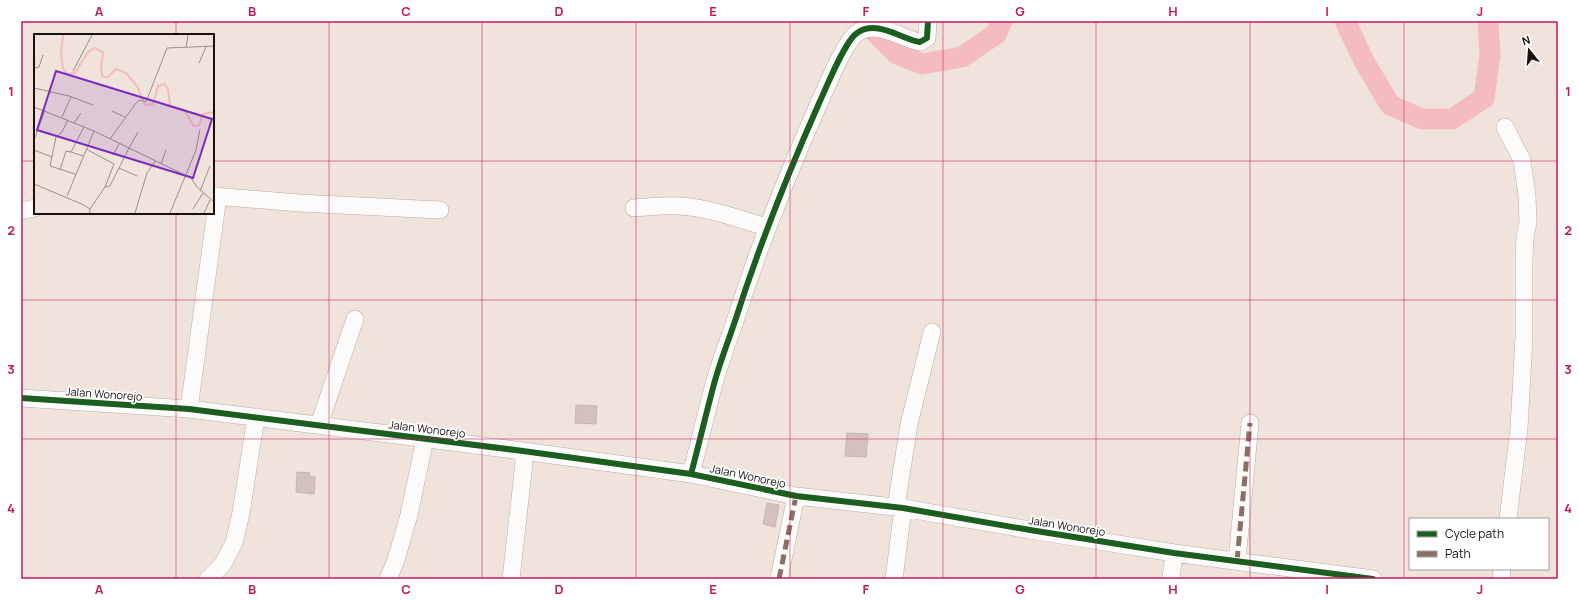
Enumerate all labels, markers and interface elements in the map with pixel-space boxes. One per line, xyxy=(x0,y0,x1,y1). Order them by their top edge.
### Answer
text: A xyxy=(95,2,104,20)
text: B xyxy=(248,2,256,20)
text: C xyxy=(401,2,411,20)
text: D xyxy=(554,2,564,20)
text: E xyxy=(709,2,717,20)
text: F xyxy=(863,2,870,20)
text: G xyxy=(1015,2,1025,20)
text: H xyxy=(1168,2,1178,20)
text: I xyxy=(1325,2,1329,20)
text: J xyxy=(1477,2,1483,20)
north arrow xyxy=(1509,30,1549,70)
text: N xyxy=(1520,32,1532,48)
inset map xyxy=(34,34,214,214)
text: 1 xyxy=(8,82,14,100)
text: 1 xyxy=(1565,82,1571,100)
text: 2 xyxy=(7,221,15,239)
text: 2 xyxy=(1564,221,1572,239)
text: 3 xyxy=(7,360,15,378)
text: 3 xyxy=(1564,360,1572,378)
street label: Jalan Wonorejo xyxy=(65,383,144,404)
street label: Jalan Wonorejo xyxy=(388,416,467,441)
street label: Jalan Wonorejo xyxy=(709,460,788,491)
text: 4 xyxy=(7,499,15,517)
text: 4 xyxy=(1564,499,1572,517)
street label: Jalan Wonorejo xyxy=(1028,512,1107,539)
legend xyxy=(1409,518,1549,570)
text: Cycle path xyxy=(1445,525,1504,542)
text: Path xyxy=(1445,545,1471,562)
text: A xyxy=(95,580,104,598)
text: B xyxy=(248,580,256,598)
text: C xyxy=(401,580,411,598)
text: D xyxy=(554,580,564,598)
text: E xyxy=(709,580,717,598)
text: F xyxy=(863,580,870,598)
text: G xyxy=(1015,580,1025,598)
text: H xyxy=(1168,580,1178,598)
text: I xyxy=(1325,580,1329,598)
text: J xyxy=(1477,580,1483,598)

